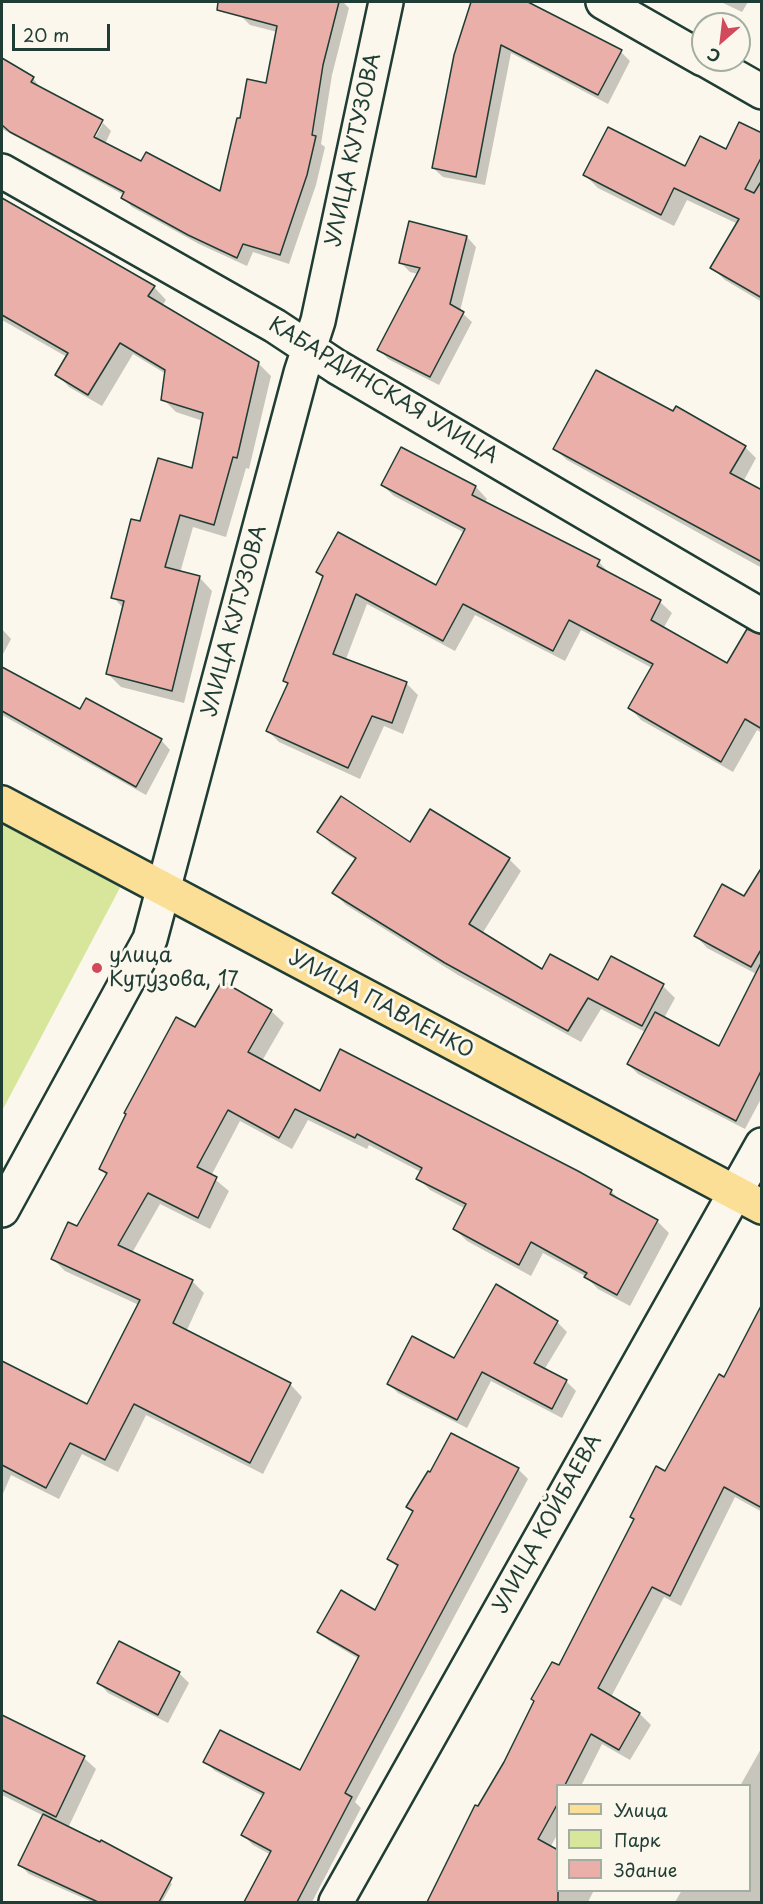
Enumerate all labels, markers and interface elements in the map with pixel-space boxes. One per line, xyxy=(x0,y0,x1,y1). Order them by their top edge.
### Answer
scale bar xyxy=(15,12,112,50)
north arrow xyxy=(691,12,751,72)
text: 20 m xyxy=(23,21,69,48)
text: С xyxy=(703,43,724,70)
street label: УЛИЦА КУТУЗОВА xyxy=(321,51,387,249)
street label: КАБАРДИНСКАЯ УЛИЦА xyxy=(264,312,502,470)
street label: УЛИЦА КУТУЗОВА xyxy=(197,523,273,719)
place label: улица Кутузова, 17 xyxy=(109,943,239,993)
street label: УЛИЦА ПАВЛЕНКО xyxy=(284,946,478,1064)
marker: улица Кутузова, 17 xyxy=(90,961,104,975)
street label: УЛИЦА КОЙБАЕВА xyxy=(488,1430,608,1618)
legend xyxy=(556,1784,751,1892)
text: Улица xyxy=(614,1796,668,1823)
text: Парк xyxy=(614,1826,660,1853)
text: Здание xyxy=(614,1856,677,1883)

